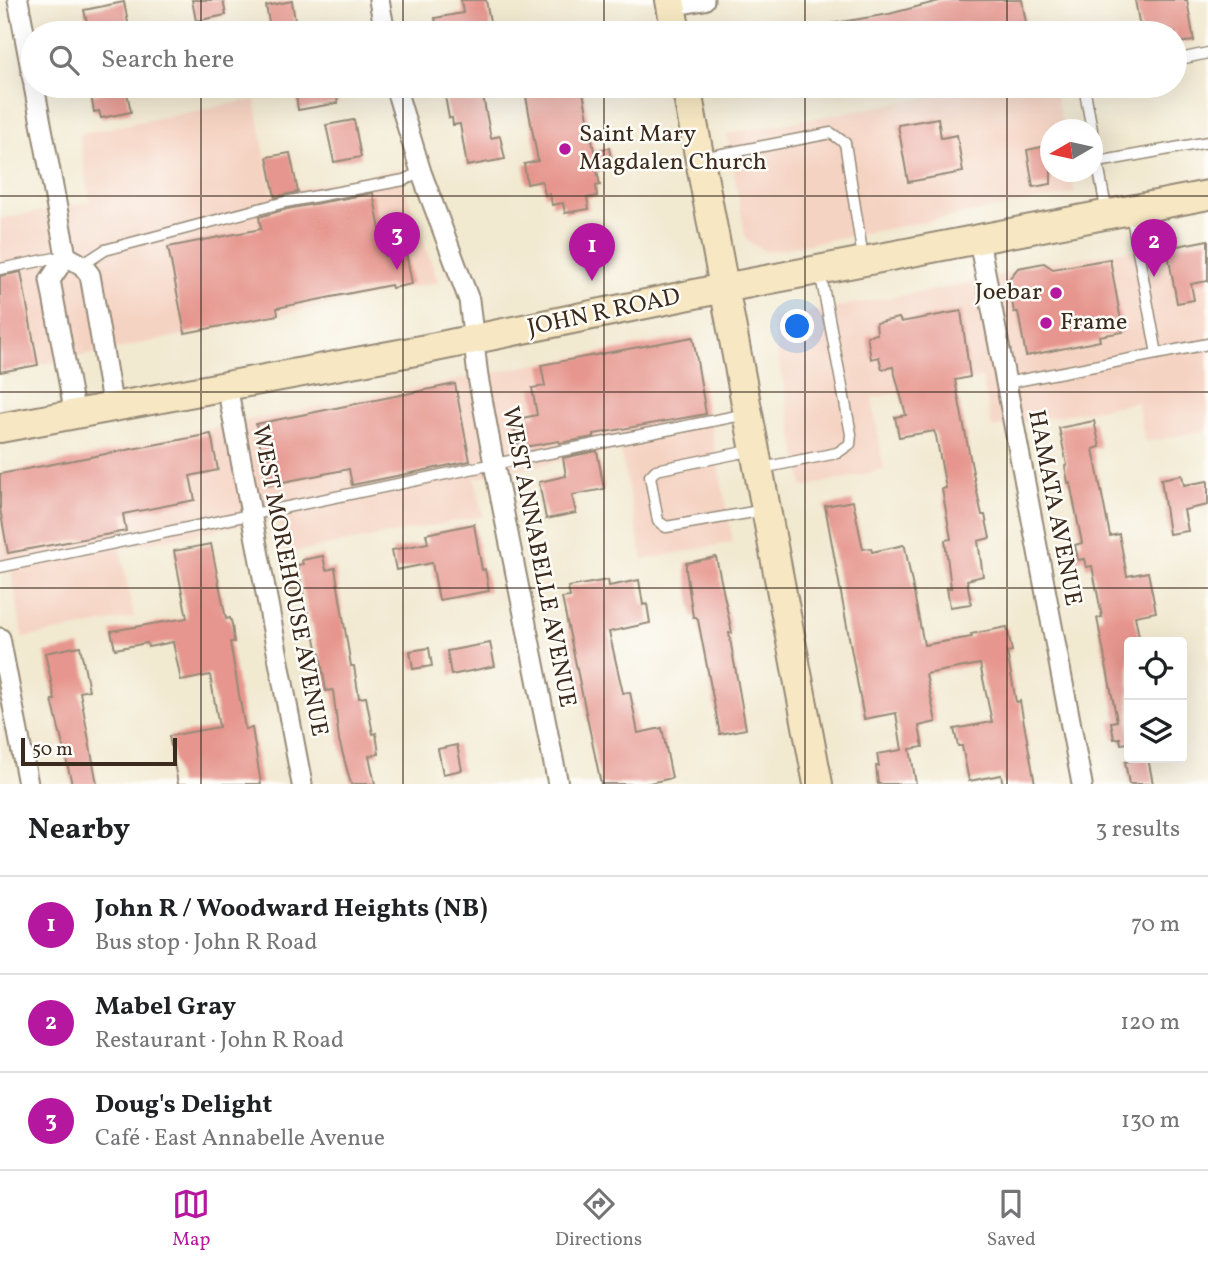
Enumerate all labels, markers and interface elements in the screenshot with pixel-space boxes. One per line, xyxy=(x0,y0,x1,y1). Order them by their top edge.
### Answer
search box xyxy=(21,21,1187,98)
icon: search xyxy=(45,41,83,79)
text: Search here xyxy=(101,42,234,78)
place label: Saint Mary Magdalen Church xyxy=(579,118,767,180)
north arrow xyxy=(1040,119,1103,182)
marker: Saint Mary Magdalen Church xyxy=(557,141,573,157)
pin: 3 xyxy=(374,212,420,270)
pin: 2 xyxy=(1131,219,1177,277)
pin: 1 xyxy=(569,223,615,281)
place label: Joebar xyxy=(975,276,1042,310)
street label: JOHN R ROAD xyxy=(525,280,683,346)
marker: Joebar xyxy=(1048,285,1064,301)
place label: Frame xyxy=(1060,306,1127,340)
your location xyxy=(780,309,814,343)
marker: Frame xyxy=(1038,315,1054,331)
street label: WEST ANNABELLE AVENUE xyxy=(492,404,584,710)
street label: HAMATA AVENUE xyxy=(1018,407,1090,609)
street label: WEST MOREHOUSE AVENUE xyxy=(242,422,336,740)
map controls xyxy=(1124,637,1187,763)
button: locate xyxy=(1124,637,1187,700)
button: layers xyxy=(1124,700,1187,763)
scale bar xyxy=(21,735,177,767)
text: 50 m xyxy=(32,737,73,763)
text: Nearby xyxy=(28,809,130,851)
text: 3 results xyxy=(1095,814,1180,846)
text: John R / Woodward Heights (NB) xyxy=(95,891,488,927)
text: 1 xyxy=(46,909,56,941)
text: 70 m xyxy=(1131,909,1180,941)
text: Bus stop · John R Road xyxy=(95,927,317,959)
text: Mabel Gray xyxy=(95,989,236,1025)
text: 2 xyxy=(45,1007,57,1039)
text: 120 m xyxy=(1120,1007,1180,1039)
text: Restaurant · John R Road xyxy=(95,1025,344,1057)
text: Doug's Delight xyxy=(95,1087,272,1123)
text: 3 xyxy=(45,1105,57,1137)
text: 130 m xyxy=(1121,1105,1180,1137)
text: Café · East Annabelle Avenue xyxy=(95,1123,385,1155)
tab: Map xyxy=(172,1185,210,1253)
tab: Directions xyxy=(555,1185,642,1253)
tab: Saved xyxy=(987,1185,1036,1253)

